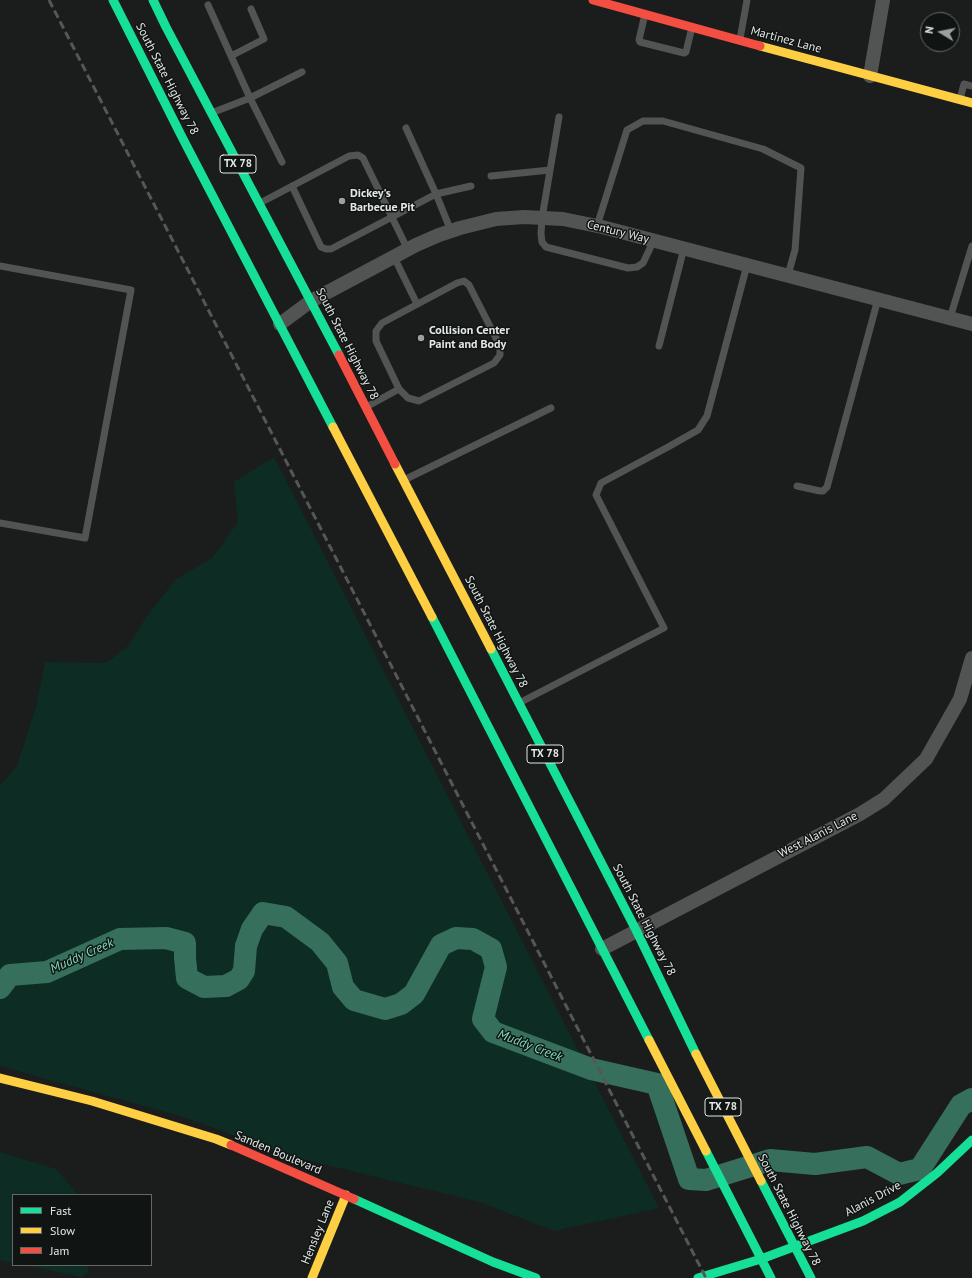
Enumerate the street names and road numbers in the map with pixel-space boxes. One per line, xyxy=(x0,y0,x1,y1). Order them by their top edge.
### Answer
street label: South State Highway 78 xyxy=(133,21,201,137)
street label: Martinez Lane xyxy=(749,24,823,56)
road number: TX 78 xyxy=(220,155,256,173)
street label: Century Way xyxy=(585,217,651,247)
street label: South State Highway 78 xyxy=(313,286,381,402)
street label: South State Highway 78 xyxy=(462,574,530,690)
road number: TX 78 xyxy=(527,745,563,763)
street label: West Alanis Lane xyxy=(776,809,860,861)
street label: South State Highway 78 xyxy=(610,862,678,978)
road number: TX 78 xyxy=(705,1098,741,1116)
street label: Sanden Boulevard xyxy=(233,1128,323,1178)
street label: South State Highway 78 xyxy=(755,1152,823,1268)
street label: Alanis Drive xyxy=(843,1178,903,1220)
street label: Hensley Lane xyxy=(298,1198,338,1266)

